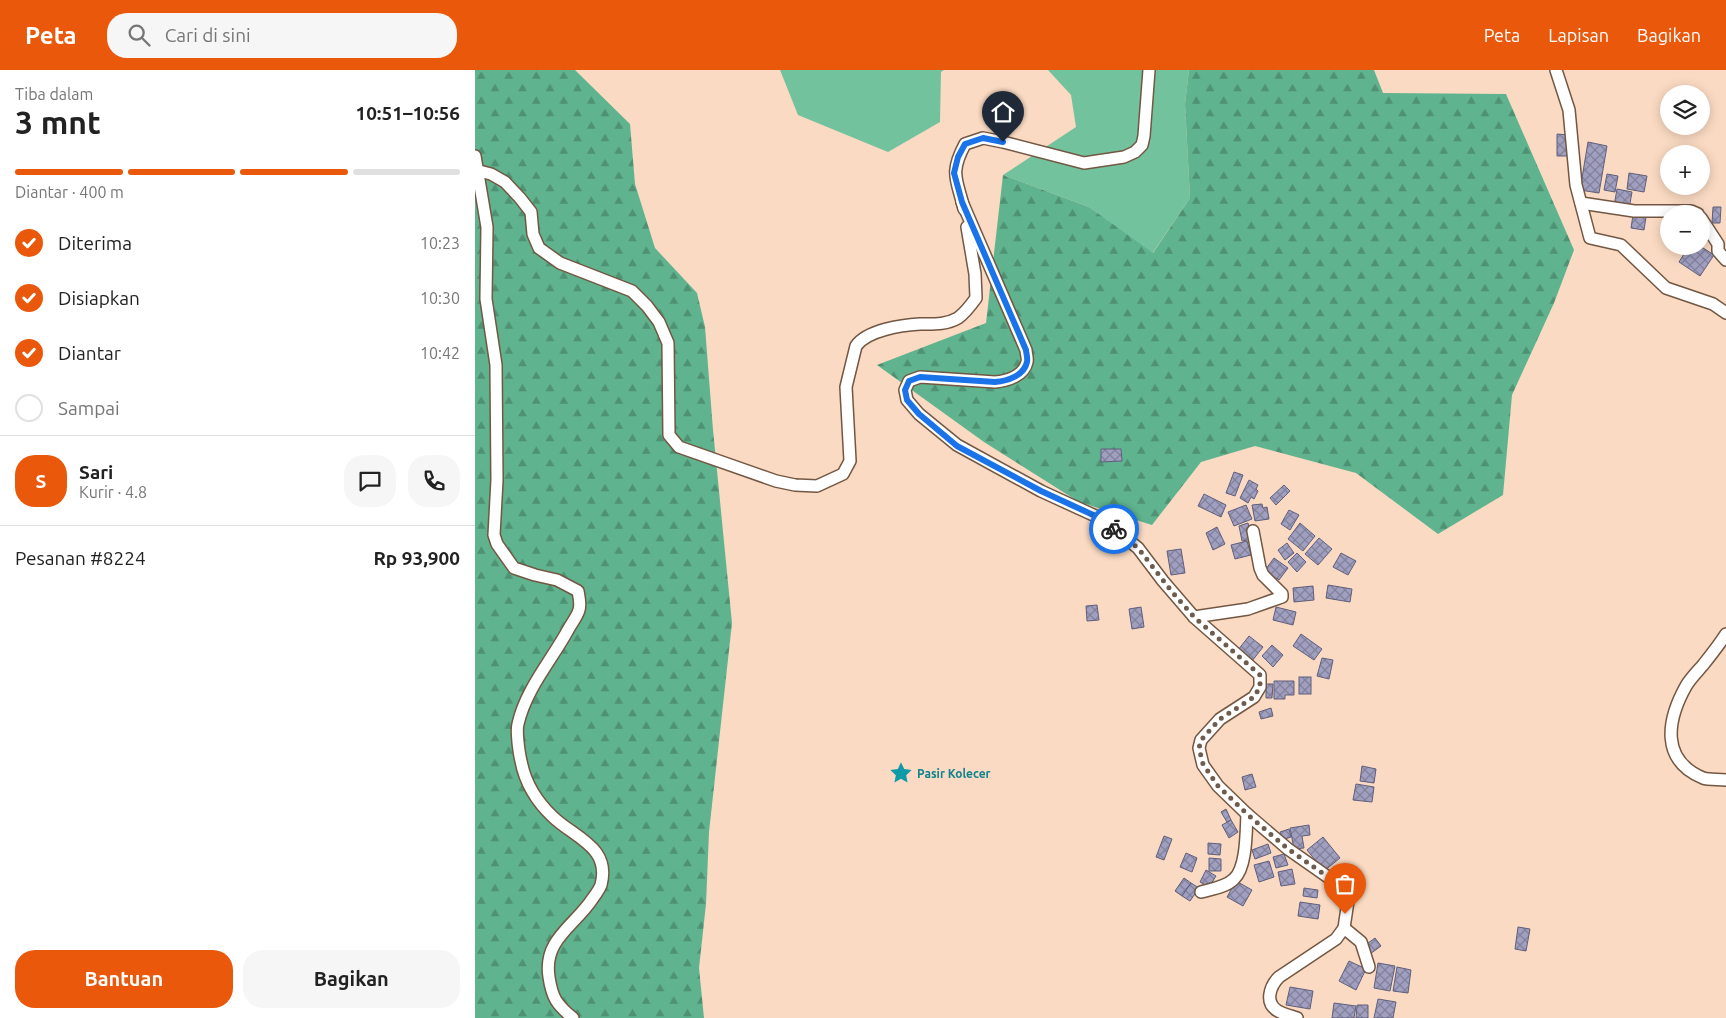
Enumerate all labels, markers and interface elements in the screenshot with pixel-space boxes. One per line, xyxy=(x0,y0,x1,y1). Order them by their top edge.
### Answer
search box xyxy=(107,13,457,58)
icon: search xyxy=(125,21,153,49)
text: Peta xyxy=(25,22,77,49)
text: Cari di sini xyxy=(165,24,251,46)
text: Peta xyxy=(1484,25,1520,45)
text: Lapisan xyxy=(1548,25,1609,45)
text: Bagikan xyxy=(1637,25,1701,45)
text: Tiba dalam xyxy=(15,85,93,103)
map controls xyxy=(1660,85,1710,255)
button: layers xyxy=(1660,85,1710,135)
pin xyxy=(982,91,1024,142)
icon: home xyxy=(989,98,1017,126)
text: 10:51–10:56 xyxy=(355,102,460,124)
text: 3 mnt xyxy=(15,104,101,140)
button: + xyxy=(1660,145,1710,195)
text: Diantar · 400 m xyxy=(15,183,124,201)
button: − xyxy=(1660,205,1710,255)
icon: check xyxy=(15,229,43,257)
text: Diterima xyxy=(58,232,132,254)
text: 10:23 xyxy=(420,234,460,252)
icon: check xyxy=(15,284,43,312)
text: Disiapkan xyxy=(58,287,140,309)
text: 10:30 xyxy=(420,289,460,307)
icon: check xyxy=(15,339,43,367)
text: Diantar xyxy=(58,342,121,364)
text: 10:42 xyxy=(420,344,460,362)
text: Sampai xyxy=(58,397,120,419)
button: chat xyxy=(344,455,396,507)
button: phone xyxy=(408,455,460,507)
text: Sari xyxy=(79,461,113,483)
text: S xyxy=(36,470,46,492)
text: Kurir · 4.8 xyxy=(79,483,147,501)
courier xyxy=(1089,504,1139,554)
icon: bike xyxy=(1100,515,1128,543)
text: Pesanan #8224 xyxy=(15,547,146,569)
text: Rp 93,900 xyxy=(373,547,460,569)
place icon: Pasir Kolecer xyxy=(888,760,914,786)
place label: Pasir Kolecer xyxy=(917,767,991,780)
pin xyxy=(1324,863,1366,914)
icon: bag xyxy=(1331,870,1359,898)
button: Bantuan xyxy=(15,950,233,1008)
button: Bagikan xyxy=(243,950,460,1008)

